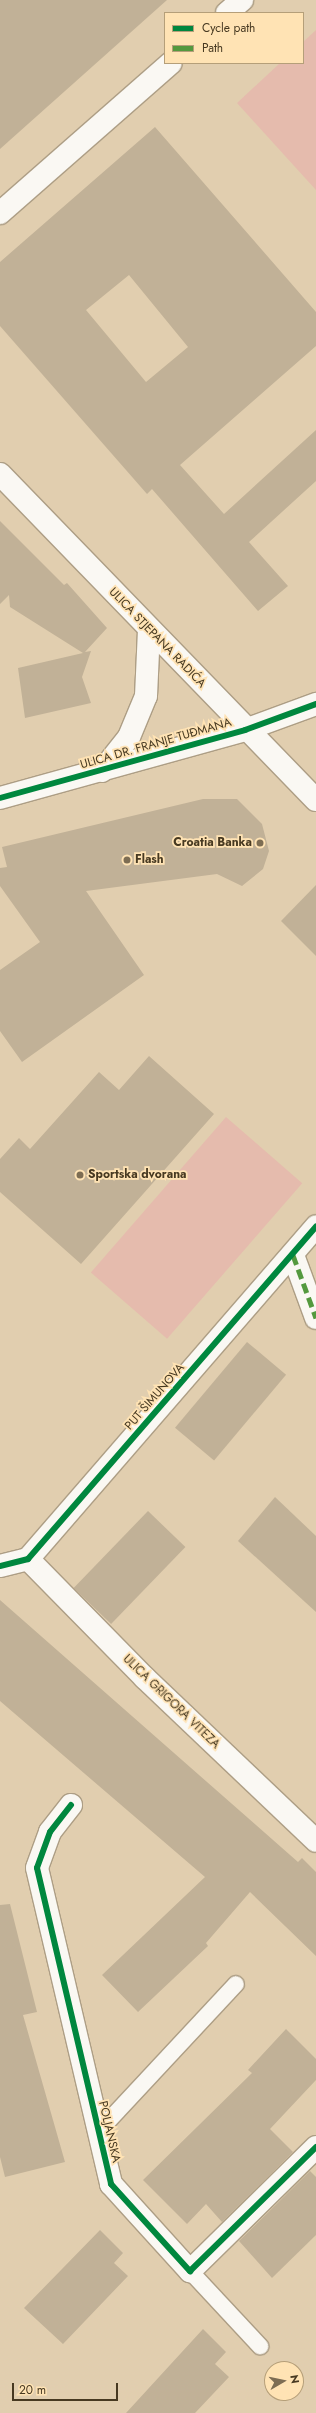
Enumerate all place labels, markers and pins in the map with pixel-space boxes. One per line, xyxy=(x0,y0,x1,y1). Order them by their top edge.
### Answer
place label: Croatia Banka xyxy=(173,836,252,850)
marker: Croatia Banka xyxy=(255,838,265,848)
place label: Flash xyxy=(135,853,164,867)
marker: Flash xyxy=(122,855,132,865)
place label: Sportska dvorana xyxy=(88,1168,187,1182)
marker: Sportska dvorana xyxy=(75,1170,85,1180)

